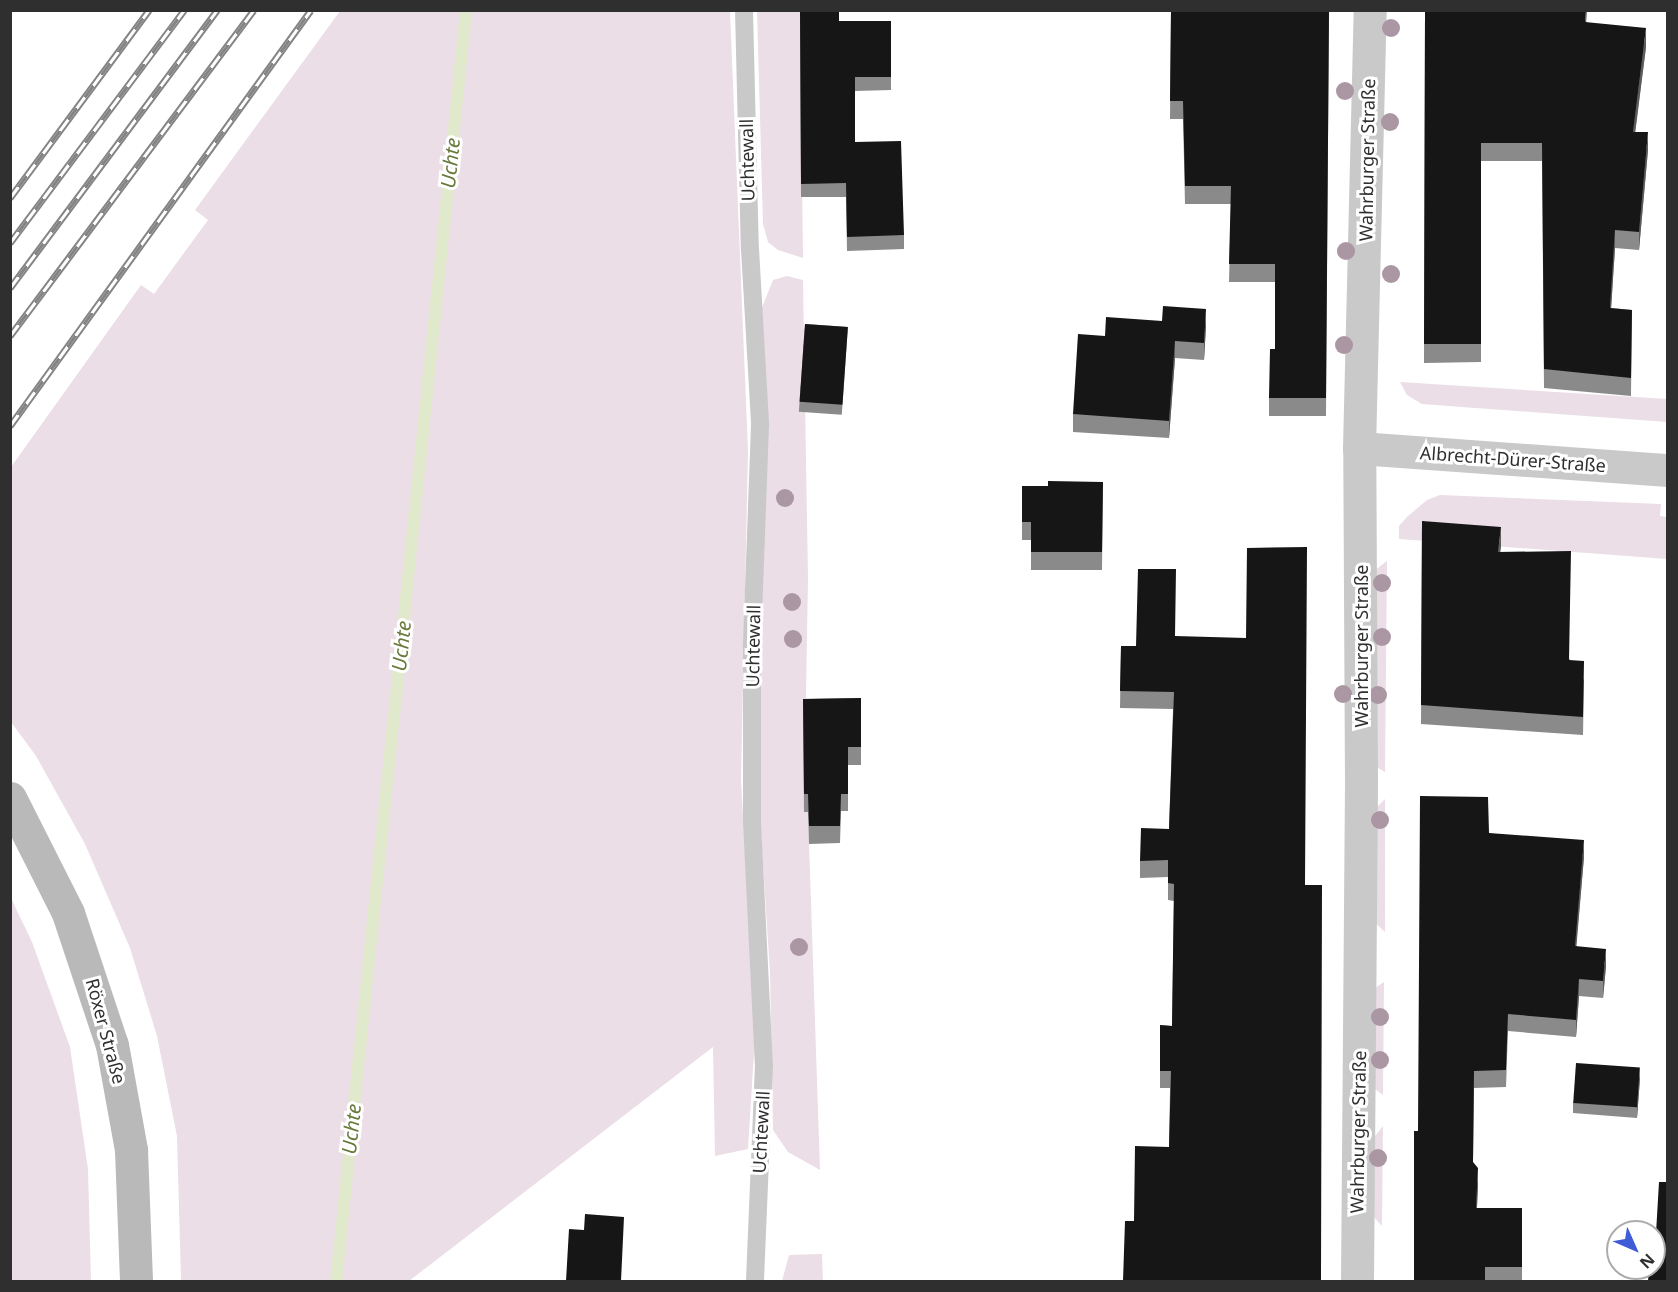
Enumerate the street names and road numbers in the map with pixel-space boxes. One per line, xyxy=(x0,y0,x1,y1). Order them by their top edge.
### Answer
street label: Wahrburger Straße xyxy=(1355,78,1379,242)
street label: Uchtewall xyxy=(735,118,759,202)
street label: Albrecht-Dürer-Straße xyxy=(1419,442,1607,476)
street label: Wahrburger Straße xyxy=(1350,565,1372,727)
street label: Uchtewall xyxy=(741,604,765,688)
street label: Röxer Straße xyxy=(82,976,130,1086)
street label: Wahrburger Straße xyxy=(1346,1050,1370,1214)
street label: Uchtewall xyxy=(748,1090,774,1174)

